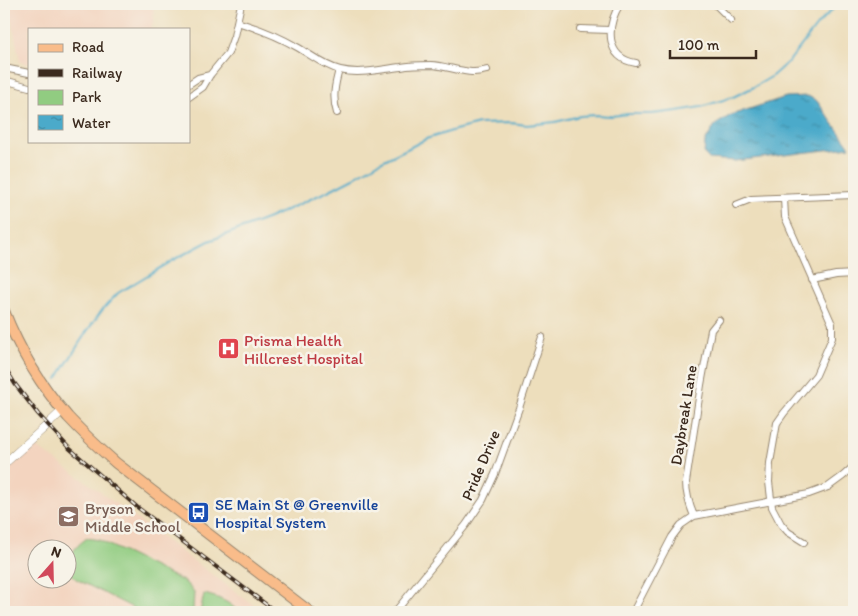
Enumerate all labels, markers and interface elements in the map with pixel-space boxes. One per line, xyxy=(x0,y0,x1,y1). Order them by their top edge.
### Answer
legend xyxy=(28,28,190,142)
scale bar xyxy=(670,28,757,60)
text: 100 m xyxy=(678,36,720,54)
text: Road xyxy=(72,38,105,56)
text: Railway xyxy=(72,64,122,82)
text: Park xyxy=(72,88,102,106)
text: Water xyxy=(72,114,111,132)
place label: Prisma Health Hillcrest Hospital xyxy=(244,331,364,368)
hospital icon: Prisma Health Hillcrest Hospital xyxy=(216,337,240,361)
street label: Daybreak Lane xyxy=(666,364,701,467)
street label: Pride Drive xyxy=(457,427,504,503)
place label: SE Main St @ Greenville Hospital System xyxy=(215,495,378,532)
place label: Bryson Middle School xyxy=(85,499,181,536)
bus stop icon: SE Main St @ Greenville Hospital System xyxy=(187,501,211,525)
school or university icon: Bryson Middle School xyxy=(57,505,81,529)
north arrow xyxy=(28,538,78,588)
text: N xyxy=(49,543,64,562)

